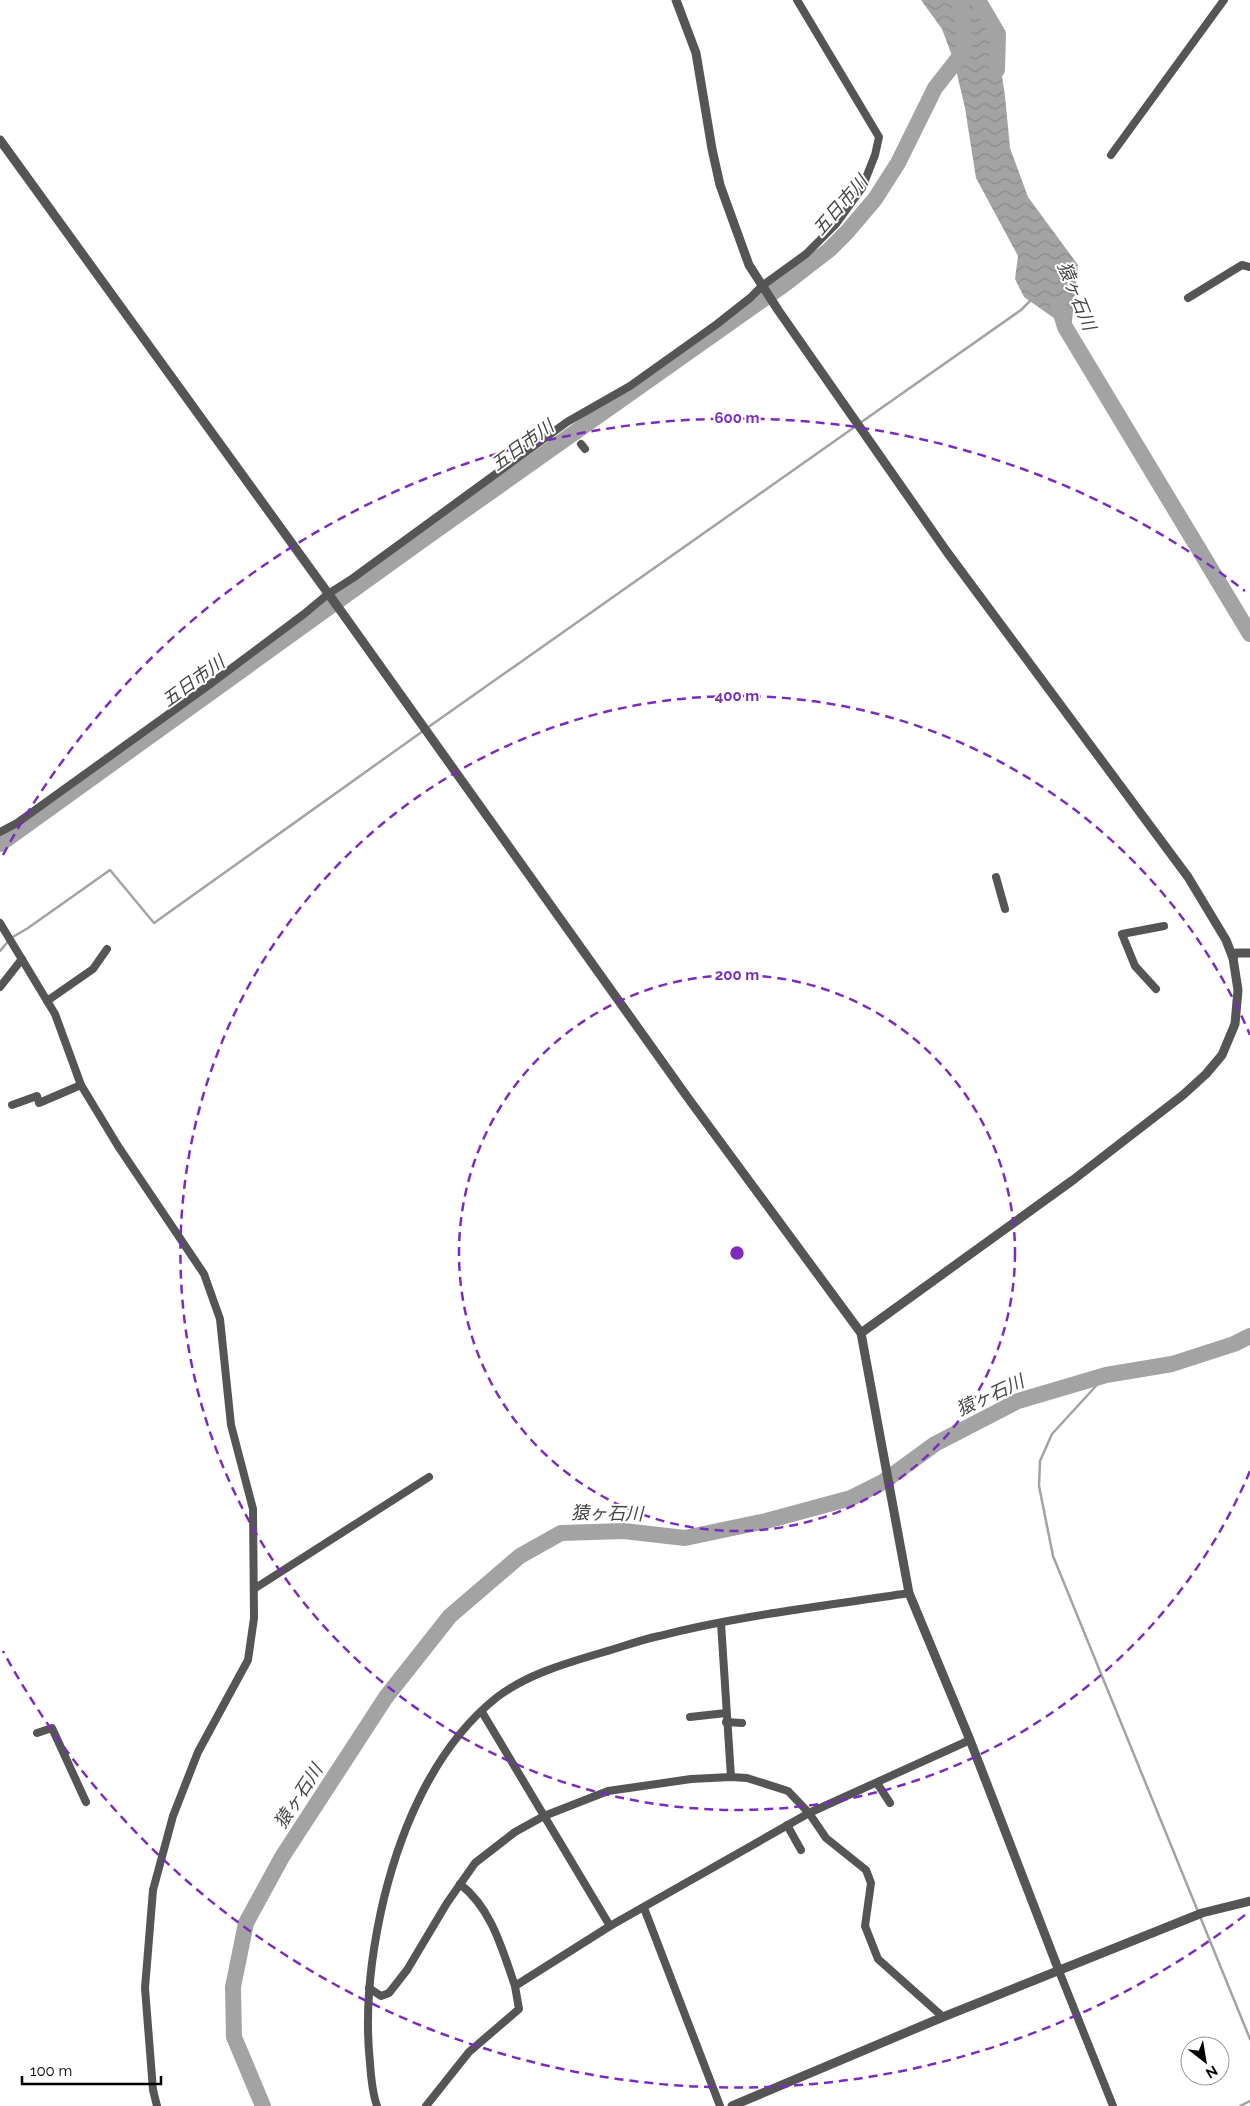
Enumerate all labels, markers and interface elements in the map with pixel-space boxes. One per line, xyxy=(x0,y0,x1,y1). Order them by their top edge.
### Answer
water label: 五日市川 xyxy=(808,169,873,239)
water label: 猿ヶ石川 xyxy=(1054,259,1101,335)
text: 600 m xyxy=(714,409,760,427)
water label: 五日市川 xyxy=(487,414,559,475)
water label: 五日市川 xyxy=(158,650,230,711)
text: 400 m xyxy=(715,687,759,705)
text: 200 m xyxy=(715,966,759,984)
centre of rings xyxy=(728,1244,746,1262)
water label: 猿ヶ石川 xyxy=(953,1369,1029,1420)
water label: 猿ヶ石川 xyxy=(571,1502,645,1524)
water label: 猿ヶ石川 xyxy=(270,1758,328,1832)
north arrow xyxy=(1180,2036,1230,2086)
scale bar xyxy=(22,2054,161,2086)
text: 100 m xyxy=(30,2062,72,2080)
text: N xyxy=(1203,2063,1220,2082)

